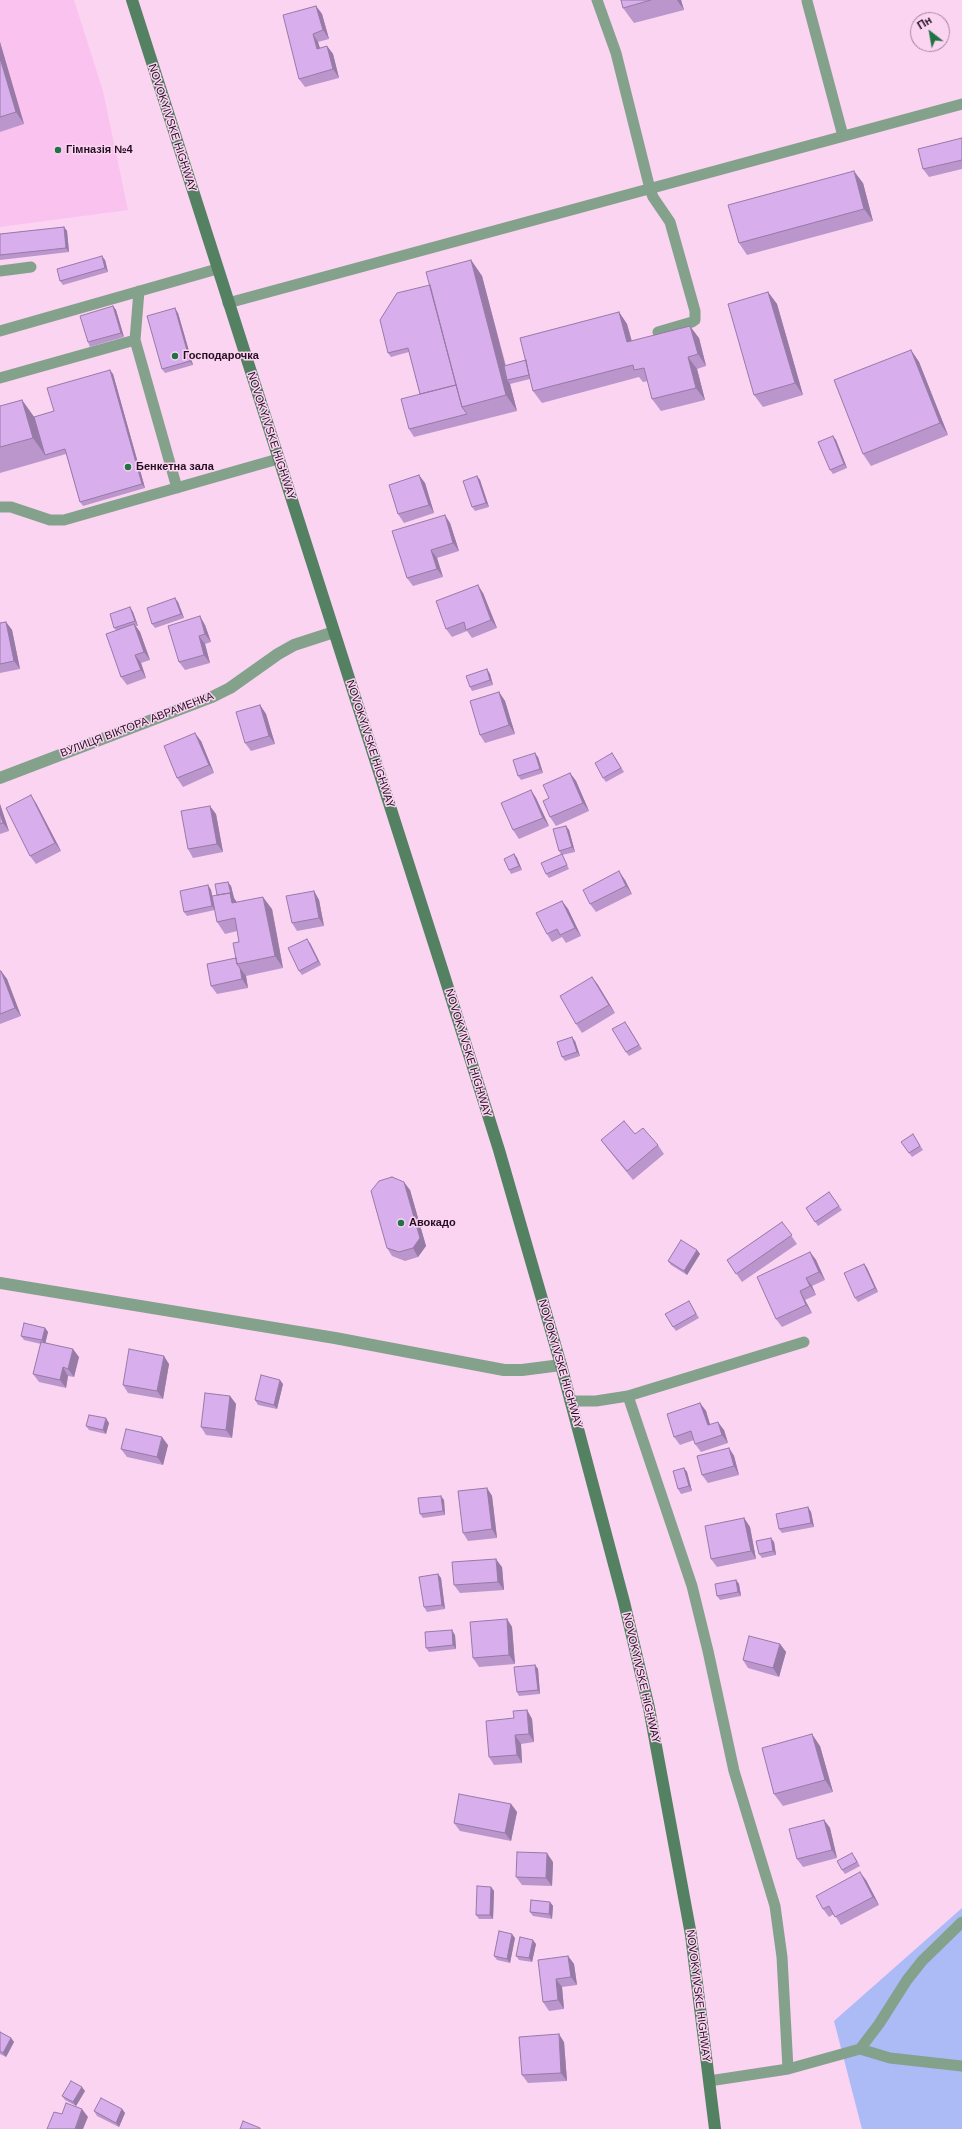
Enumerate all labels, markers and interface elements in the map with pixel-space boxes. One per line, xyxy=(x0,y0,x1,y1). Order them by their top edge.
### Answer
north arrow xyxy=(910,12,950,52)
text: Пн xyxy=(915,14,934,31)
street label: NOVOKYIVSKE HIGHWAY xyxy=(145,62,199,194)
place label: Гімназія №4 xyxy=(66,143,133,157)
marker: Гімназія №4 xyxy=(53,145,63,155)
place label: Господарочка xyxy=(183,349,259,363)
marker: Господарочка xyxy=(170,351,180,361)
street label: NOVOKYIVSKE HIGHWAY xyxy=(244,370,298,502)
place label: Бенкетна зала xyxy=(136,460,214,474)
marker: Бенкетна зала xyxy=(123,462,133,472)
street label: NOVOKYIVSKE HIGHWAY xyxy=(343,678,397,810)
street label: ВУЛИЦЯ ВІКТОРА АВРАМЕНКА xyxy=(58,690,216,760)
street label: NOVOKYIVSKE HIGHWAY xyxy=(442,987,494,1119)
place label: Авокадо xyxy=(409,1216,456,1230)
marker: Авокадо xyxy=(396,1218,406,1228)
street label: NOVOKYIVSKE HIGHWAY xyxy=(535,1298,585,1430)
street label: NOVOKYIVSKE HIGHWAY xyxy=(620,1611,662,1745)
street label: NOVOKYIVSKE HIGHWAY xyxy=(683,1929,713,2063)

